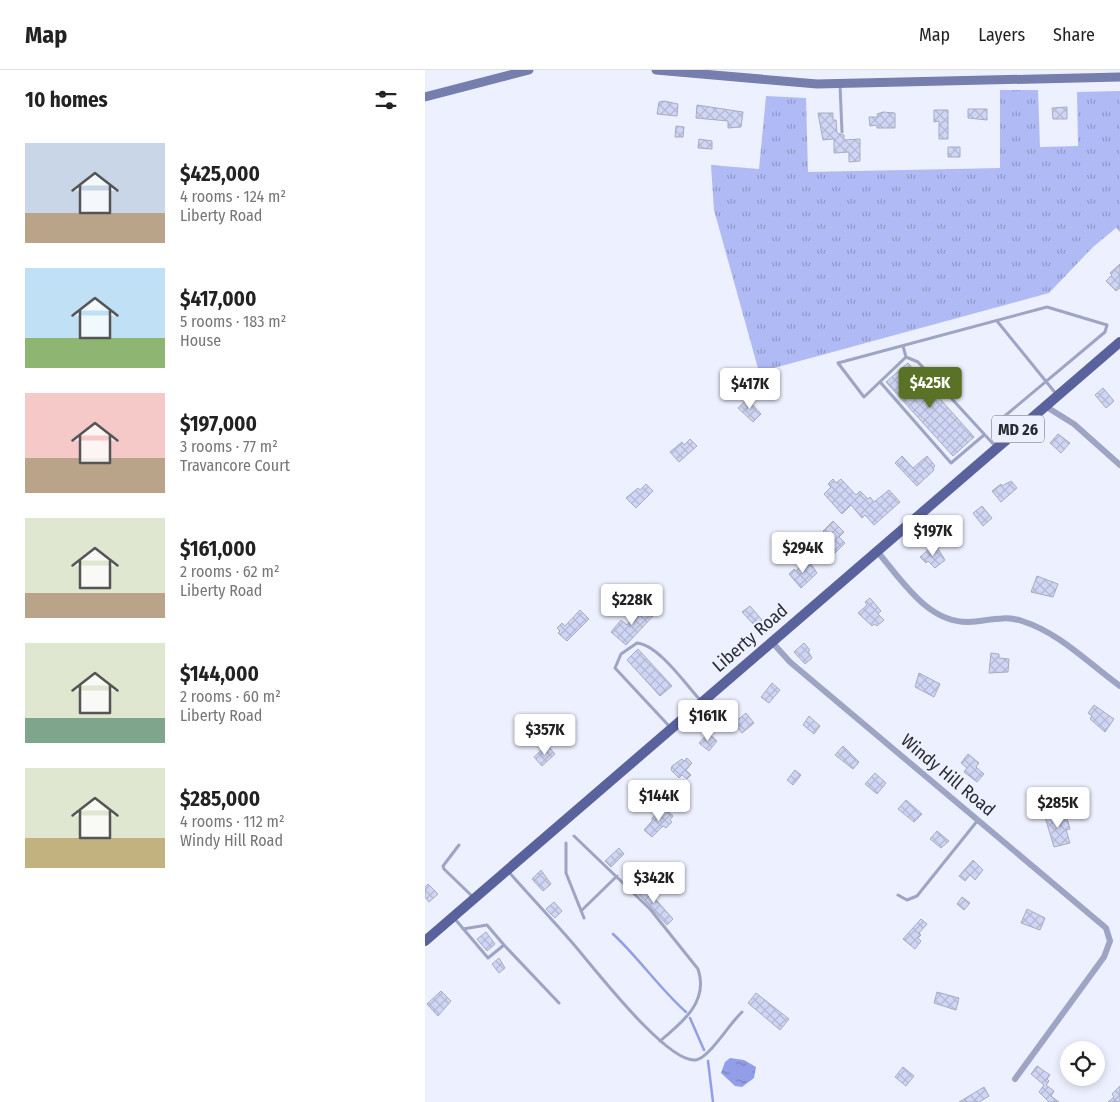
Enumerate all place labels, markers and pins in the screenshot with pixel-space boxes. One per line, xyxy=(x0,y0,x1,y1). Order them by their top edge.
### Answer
pin: $425K xyxy=(895,366,965,409)
pin: $417K xyxy=(715,368,785,410)
pin: $197K xyxy=(898,514,968,557)
pin: $294K xyxy=(768,532,838,574)
pin: $228K xyxy=(597,584,667,626)
pin: $161K xyxy=(673,700,743,742)
pin: $357K xyxy=(510,714,580,756)
pin: $144K xyxy=(624,780,694,822)
pin: $285K xyxy=(1023,786,1093,829)
pin: $342K xyxy=(619,862,689,904)

